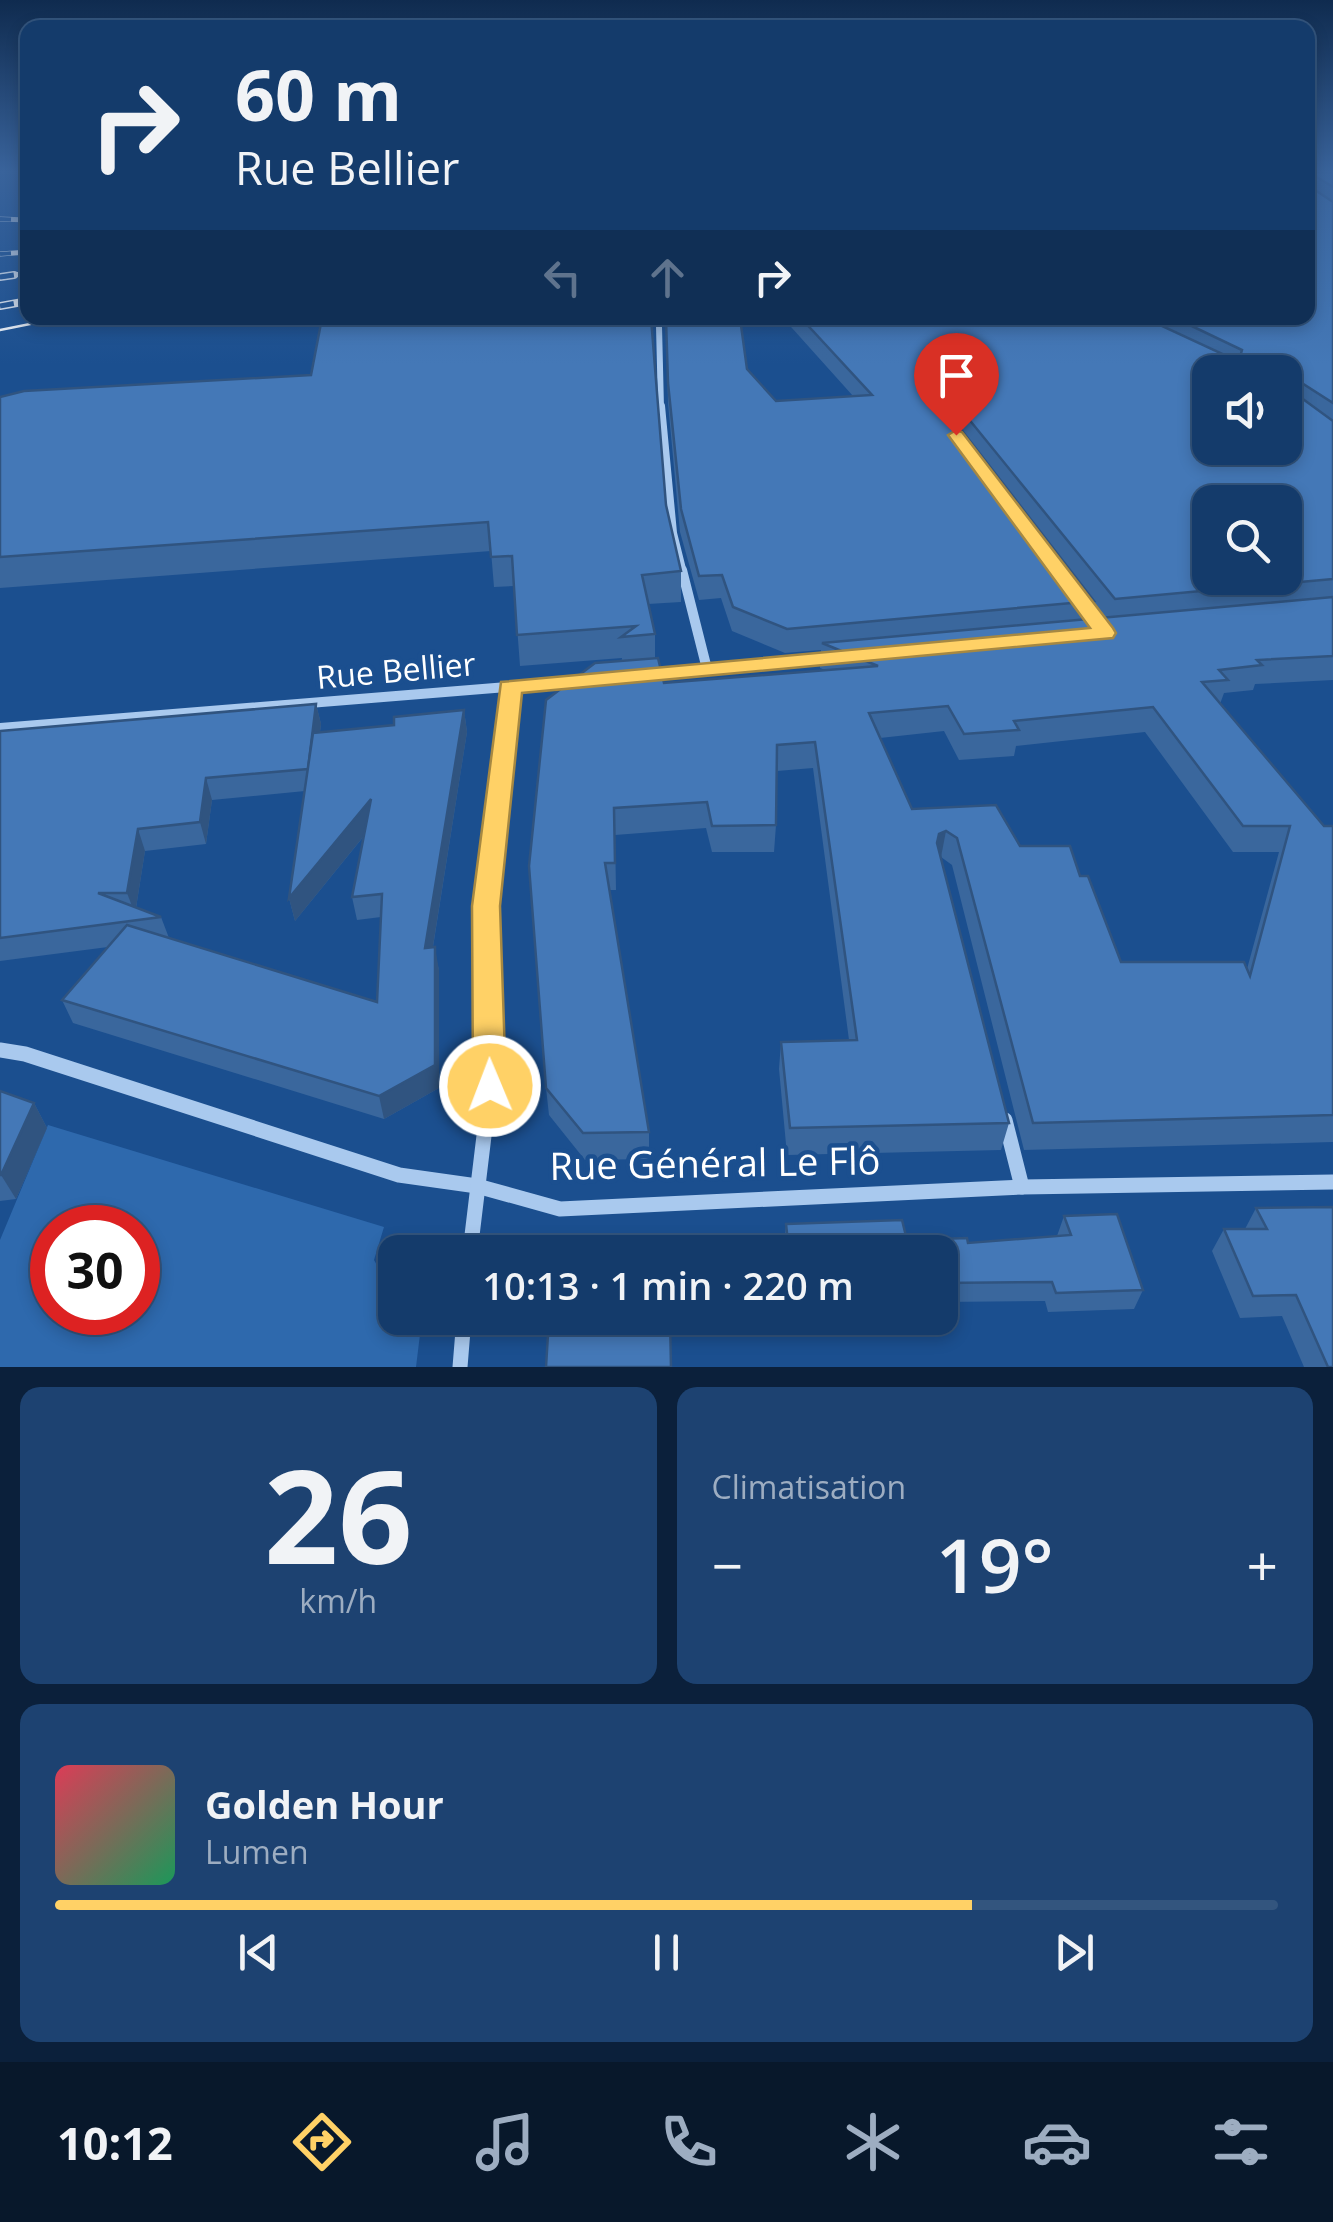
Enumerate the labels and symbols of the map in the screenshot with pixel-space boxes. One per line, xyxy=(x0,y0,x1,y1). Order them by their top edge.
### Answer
pin xyxy=(914,333,999,436)
street label: Rue Bellier xyxy=(315,641,477,698)
position arrow xyxy=(438,1034,542,1138)
street label: Rue Général Le Flô xyxy=(549,1133,881,1191)
speed limit sign: 30 xyxy=(30,1205,160,1335)

